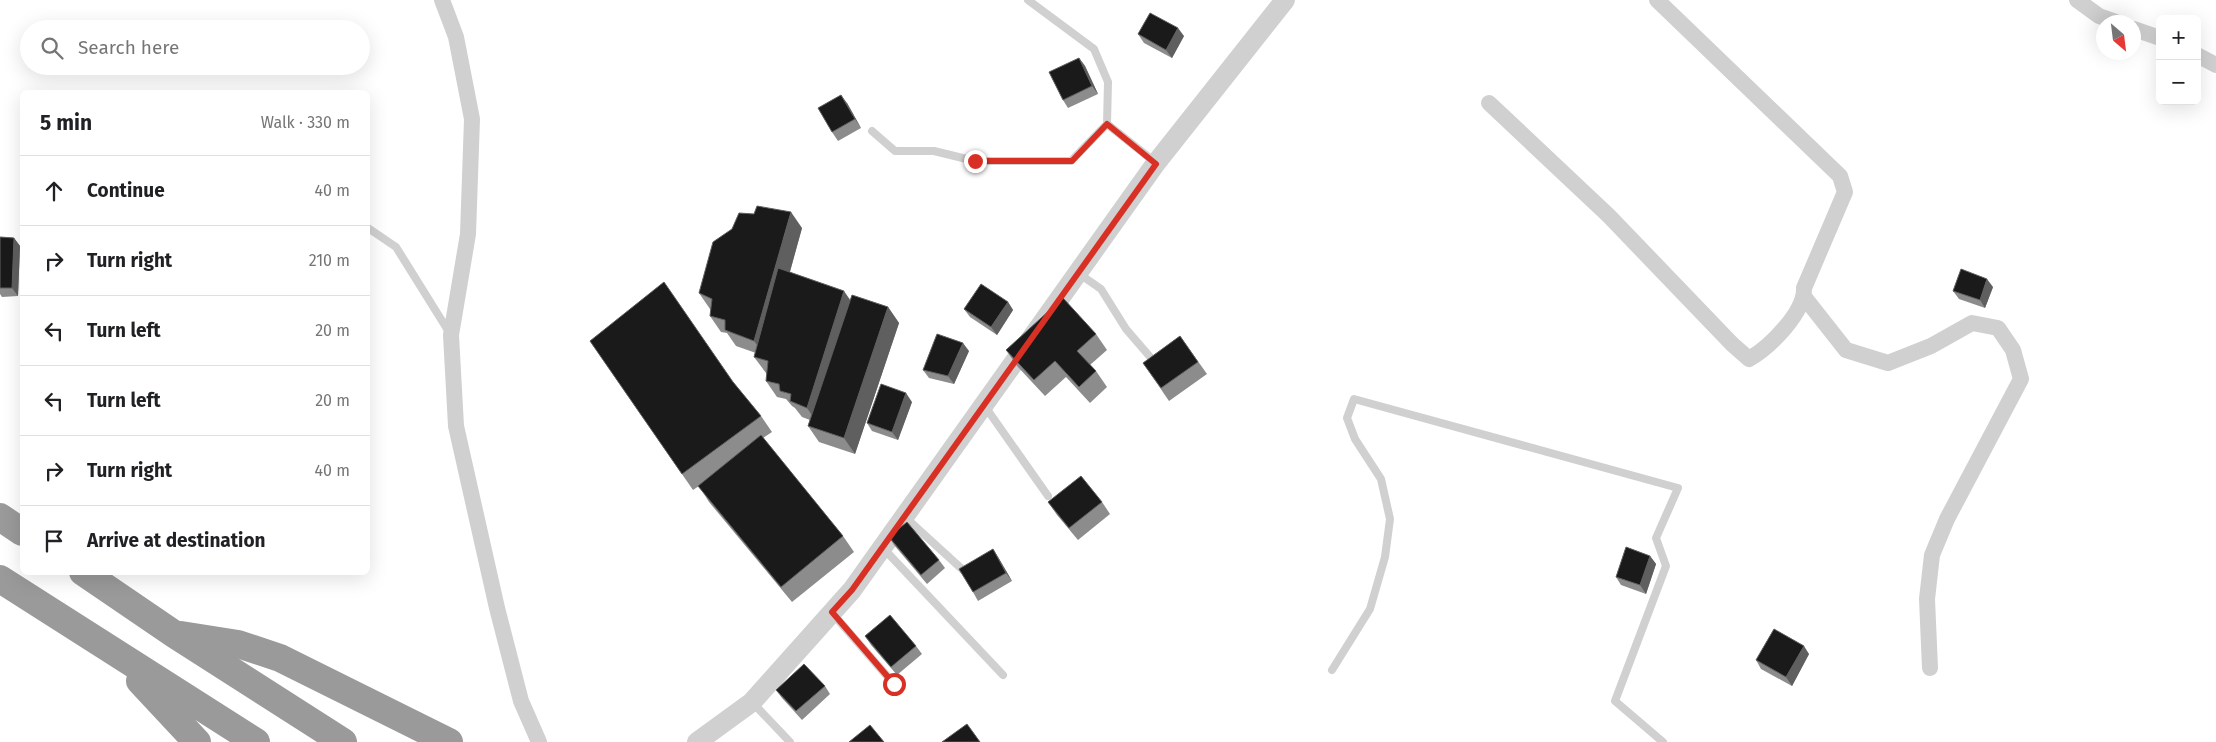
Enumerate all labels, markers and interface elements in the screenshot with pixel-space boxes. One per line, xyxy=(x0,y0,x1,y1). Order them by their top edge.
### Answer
north arrow xyxy=(2096,15,2141,60)
map controls xyxy=(2156,15,2201,105)
button: + xyxy=(2156,15,2201,60)
search box xyxy=(20,20,370,75)
icon: search xyxy=(38,34,66,62)
text: Search here xyxy=(78,36,179,59)
button: − xyxy=(2156,60,2201,105)
text: 5 min xyxy=(40,110,92,136)
text: Walk · 330 m xyxy=(261,113,350,132)
route end xyxy=(964,150,987,173)
icon: ahead xyxy=(40,177,68,205)
text: Continue xyxy=(87,179,165,202)
text: 40 m xyxy=(315,181,350,200)
icon: right xyxy=(40,247,68,275)
text: Turn right xyxy=(87,249,172,272)
text: 210 m xyxy=(309,251,350,270)
icon: left xyxy=(40,317,68,345)
text: Turn left xyxy=(87,319,161,342)
text: 20 m xyxy=(315,321,350,340)
icon: left xyxy=(40,387,68,415)
text: Turn left xyxy=(87,389,161,412)
text: 20 m xyxy=(315,391,350,410)
icon: right xyxy=(40,457,68,485)
text: Turn right xyxy=(87,459,172,482)
text: 40 m xyxy=(315,461,350,480)
icon: arrive xyxy=(40,527,68,555)
text: Arrive at destination xyxy=(87,529,266,552)
route start xyxy=(883,673,906,696)

